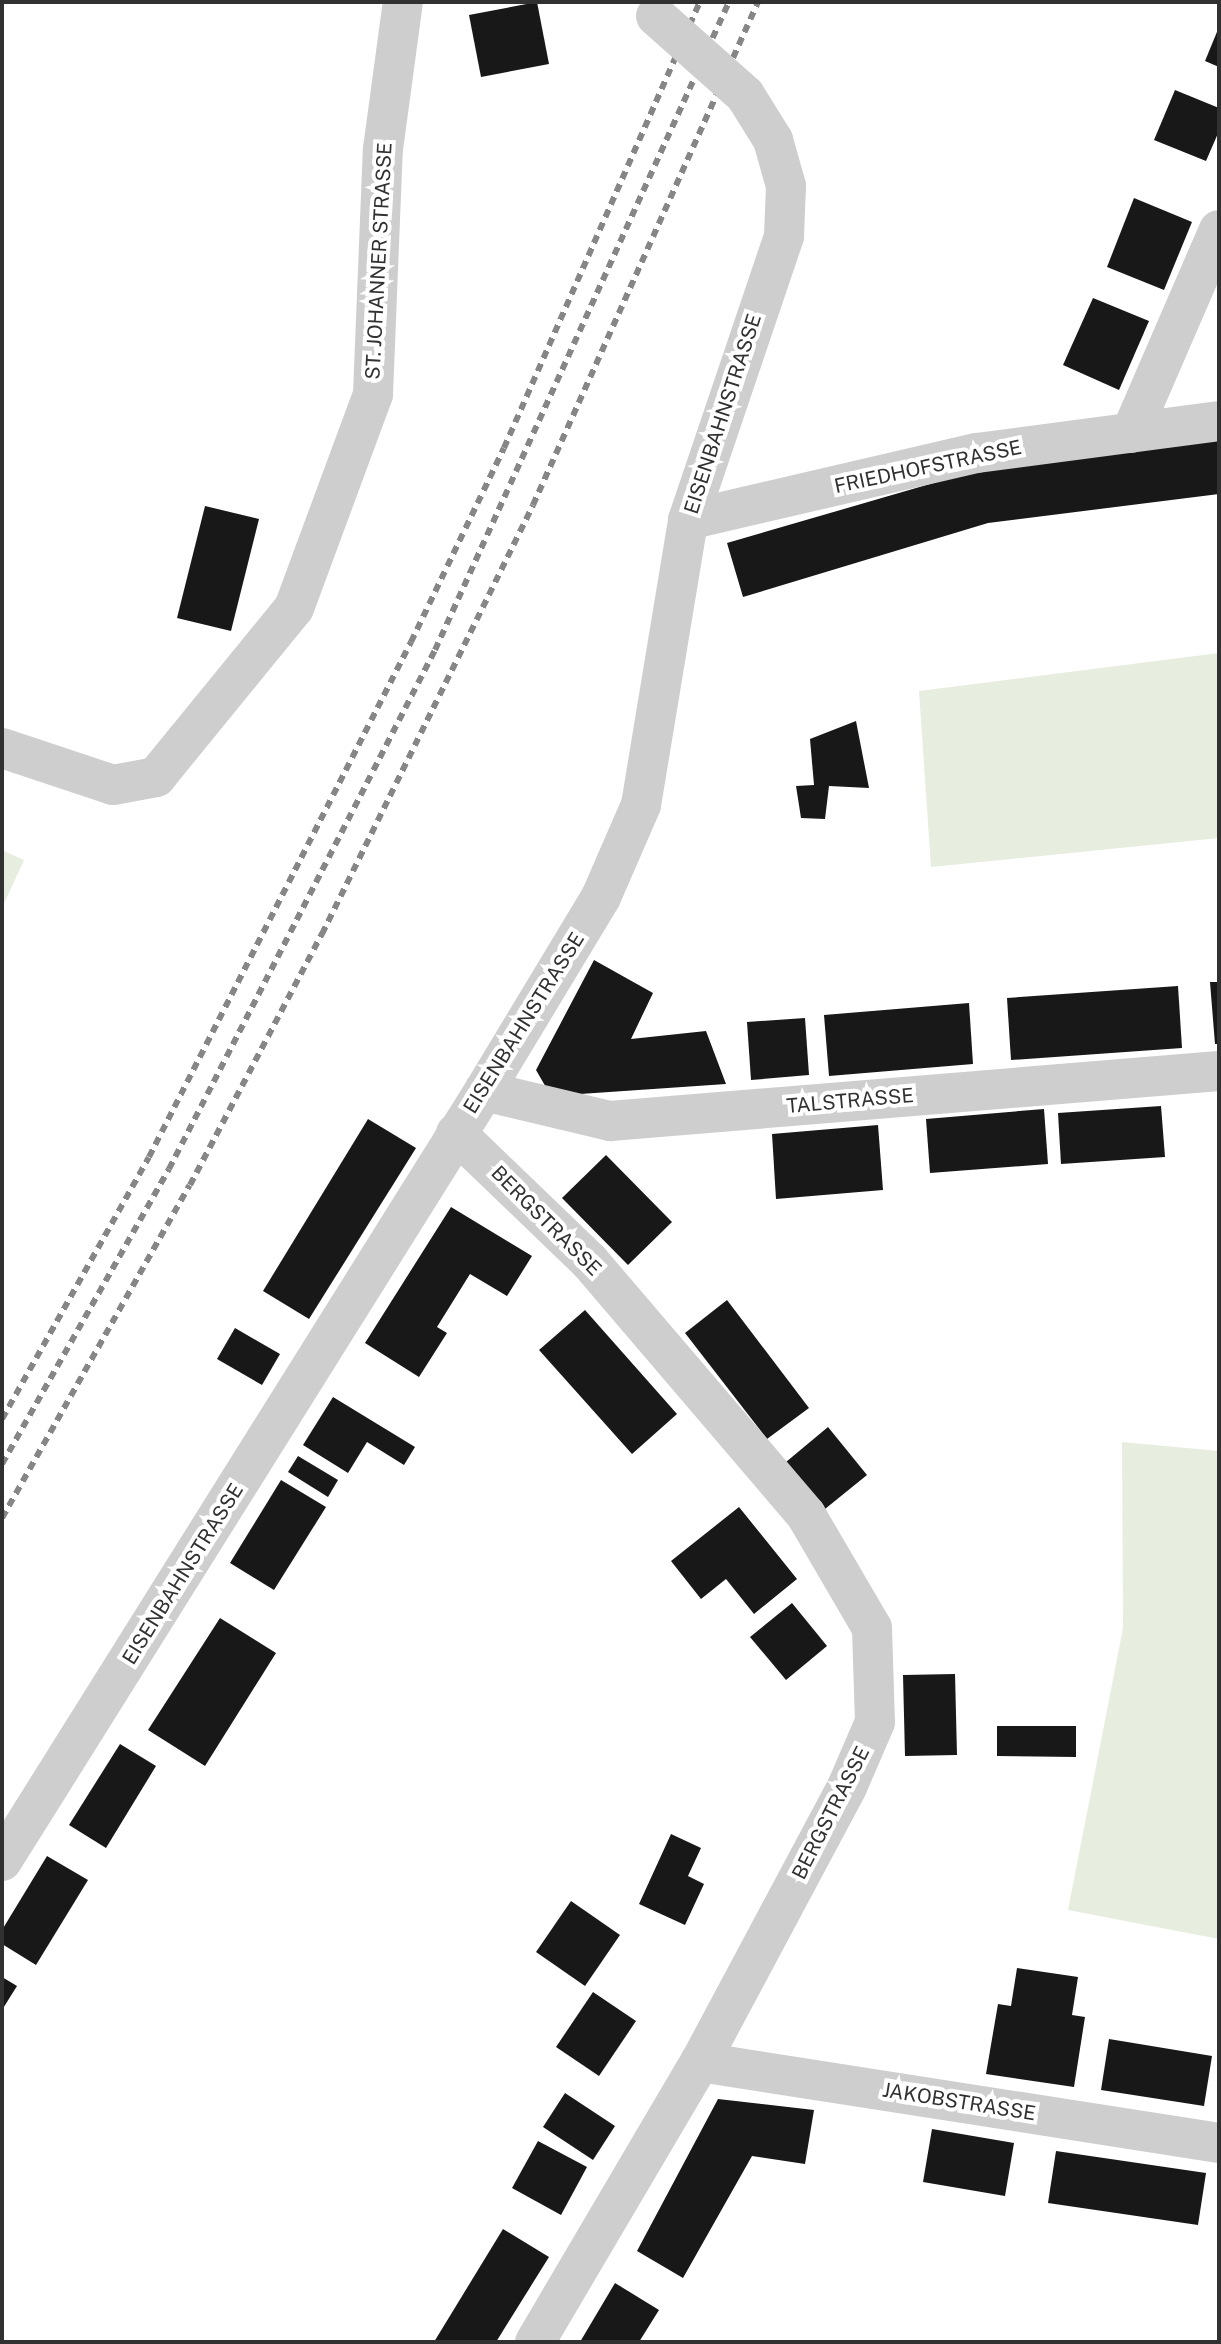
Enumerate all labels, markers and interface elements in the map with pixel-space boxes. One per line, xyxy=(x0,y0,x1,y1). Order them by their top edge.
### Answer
street label: ST. JOHANNER STRASSE xyxy=(361,142,397,380)
street label: EISENBAHNSTRASSE xyxy=(679,311,767,517)
street label: FRIEDHOFSTRASSE xyxy=(832,435,1024,499)
street label: EISENBAHNSTRASSE xyxy=(459,928,589,1118)
street label: TALSTRASSE xyxy=(785,1083,915,1119)
street label: BERGSTRASSE xyxy=(486,1161,606,1281)
street label: EISENBAHNSTRASSE xyxy=(118,1479,248,1669)
street label: BERGSTRASSE xyxy=(787,1743,875,1883)
street label: JAKOBSTRASSE xyxy=(881,2078,1037,2126)

